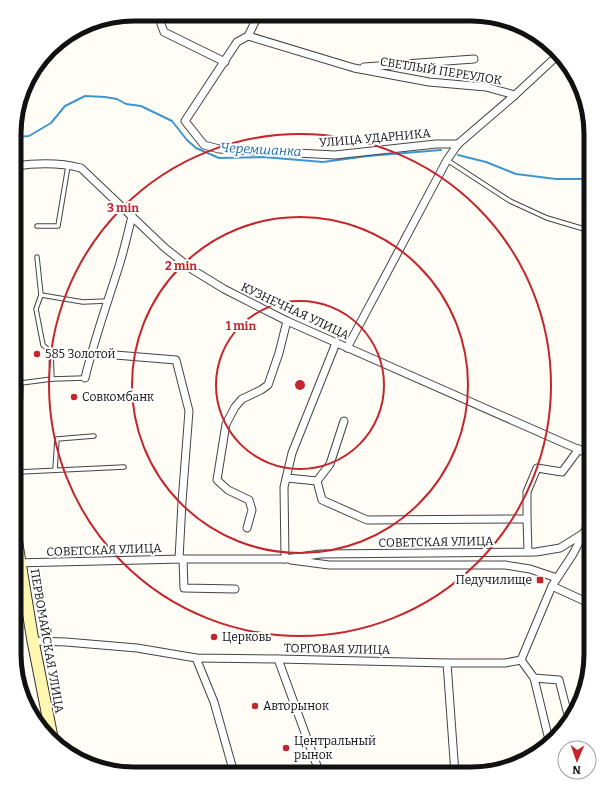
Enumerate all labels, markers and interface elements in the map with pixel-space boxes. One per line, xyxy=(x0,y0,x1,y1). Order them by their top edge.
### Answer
street label: СВЕТЛЫЙ ПЕРЕУЛОК xyxy=(379,53,504,88)
street label: УЛИЦА УДАРНИКА xyxy=(319,126,432,150)
water label: Черемшанка xyxy=(220,140,302,159)
text: 3 min xyxy=(107,201,139,215)
text: 2 min xyxy=(165,259,197,273)
street label: КУЗНЕЧНАЯ УЛИЦА xyxy=(239,280,352,342)
text: 1 min xyxy=(226,319,256,333)
place label: 585 Золотой xyxy=(45,347,116,361)
marker: 585 Золотой xyxy=(32,349,42,359)
centre of rings xyxy=(293,378,307,392)
place label: Совкомбанк xyxy=(82,390,154,404)
marker: Совкомбанк xyxy=(69,392,79,402)
street label: СОВЕТСКАЯ УЛИЦА xyxy=(378,534,494,550)
street label: СОВЕТСКАЯ УЛИЦА xyxy=(46,541,162,559)
street label: ПЕРВОМАЙСКАЯ УЛИЦА xyxy=(27,568,68,715)
place label: Педучилище xyxy=(456,573,532,587)
marker: Педучилище xyxy=(535,575,545,585)
place label: Церковь xyxy=(222,630,271,644)
marker: Церковь xyxy=(209,632,219,642)
street label: ТОРГОВАЯ УЛИЦА xyxy=(284,641,391,657)
place label: Авторынок xyxy=(263,699,329,713)
marker: Авторынок xyxy=(250,701,260,711)
place label: Центральный рынок xyxy=(294,734,376,762)
north arrow xyxy=(557,740,597,780)
marker: Центральный рынок xyxy=(281,743,291,753)
text: N xyxy=(572,763,581,776)

